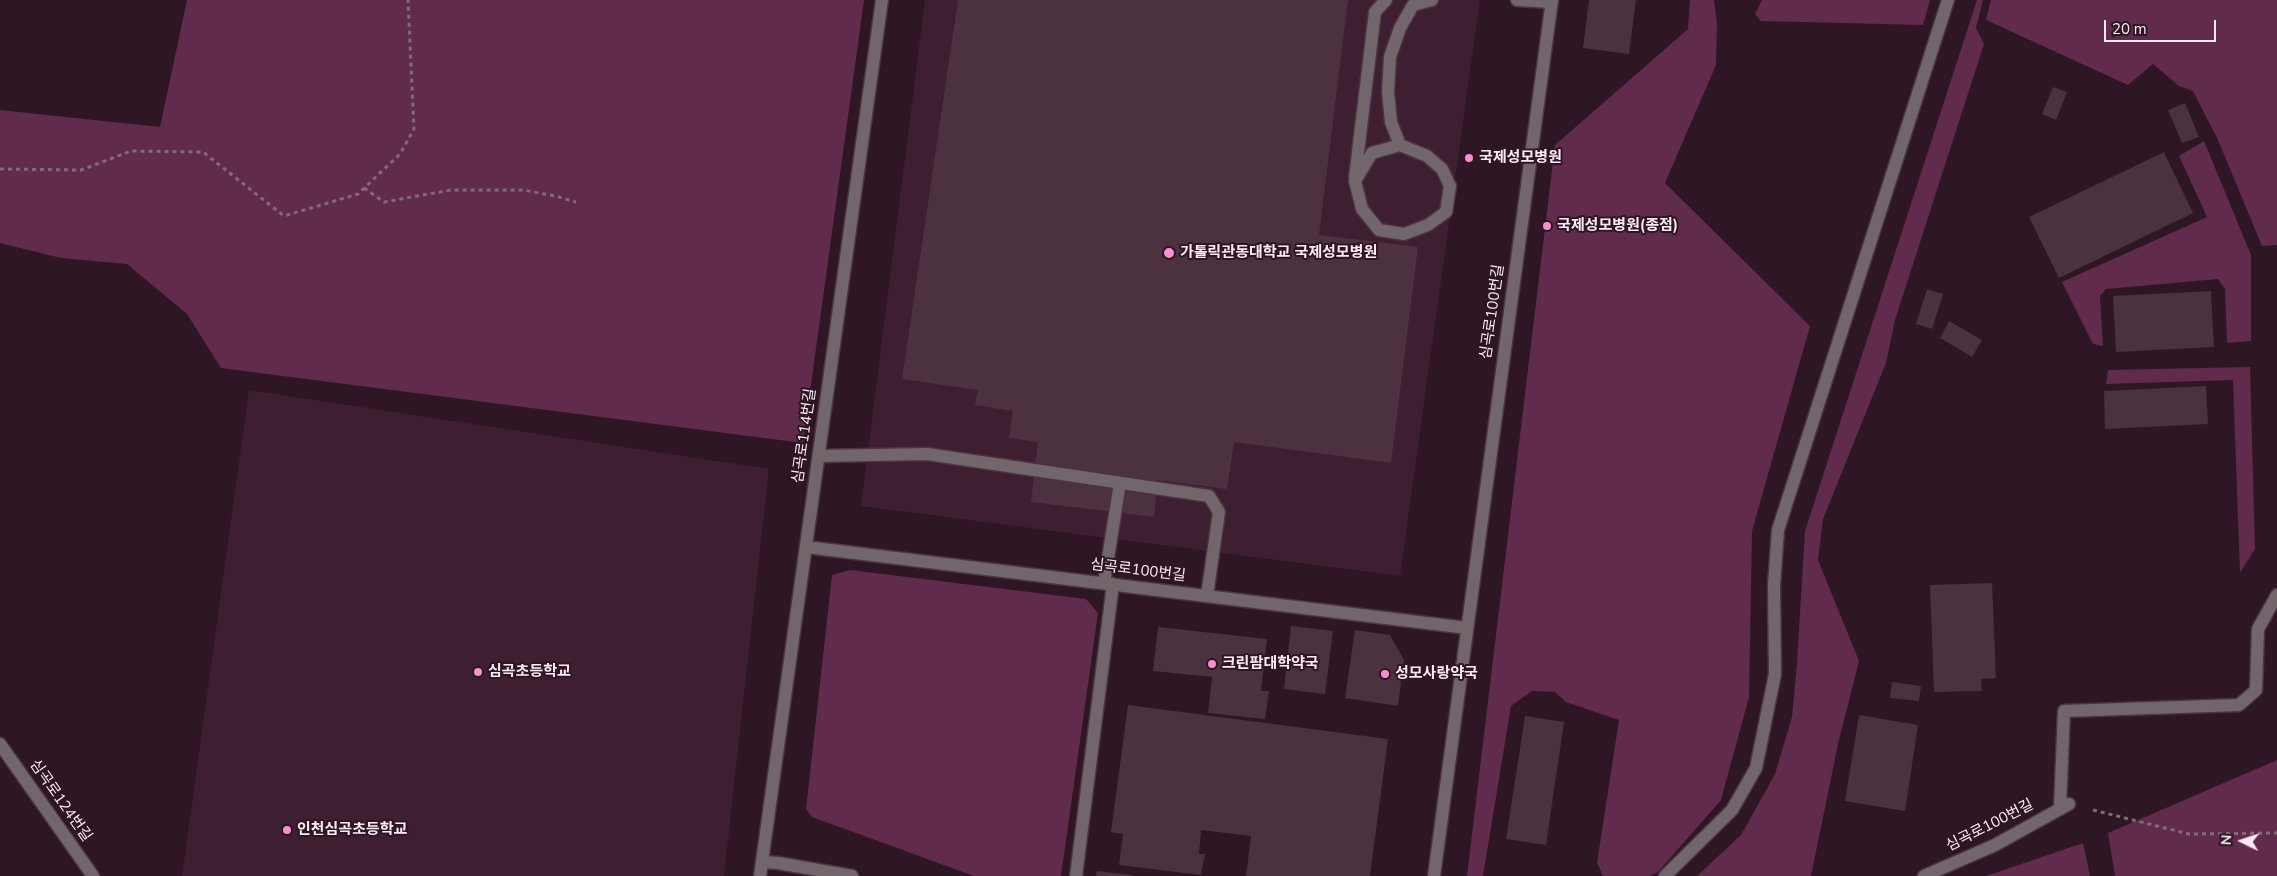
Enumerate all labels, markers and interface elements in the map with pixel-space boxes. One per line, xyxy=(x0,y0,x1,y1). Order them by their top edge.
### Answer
scale bar xyxy=(2107,10,2220,42)
text: 20 m xyxy=(2112,19,2147,39)
place label: 국제성모병원 xyxy=(1479,149,1562,167)
marker: 국제성모병원 xyxy=(1463,152,1475,164)
place label: 국제성모병원(종점) xyxy=(1557,217,1678,235)
marker: 국제성모병원(종점) xyxy=(1541,220,1553,232)
place label: 가톨릭관동대학교 국제성모병원 xyxy=(1180,244,1377,262)
marker: 가톨릭관동대학교 국제성모병원 xyxy=(1162,246,1176,260)
street label: 심곡로100번길 xyxy=(1477,263,1509,361)
street label: 심곡로114번길 xyxy=(789,387,821,485)
street label: 심곡로100번길 xyxy=(1089,556,1187,586)
place label: 크린팜대학약국 xyxy=(1222,655,1319,673)
marker: 크린팜대학약국 xyxy=(1206,658,1218,670)
place label: 심곡초등학교 xyxy=(488,663,571,681)
place label: 성모사랑약국 xyxy=(1395,665,1478,683)
marker: 심곡초등학교 xyxy=(472,666,484,678)
marker: 성모사랑약국 xyxy=(1379,668,1391,680)
street label: 심곡로124번길 xyxy=(25,757,95,845)
street label: 심곡로100번길 xyxy=(1943,796,2037,856)
north arrow xyxy=(2217,816,2267,866)
place label: 인천심곡초등학교 xyxy=(297,821,407,839)
marker: 인천심곡초등학교 xyxy=(281,824,293,836)
text: N xyxy=(2217,834,2236,846)

